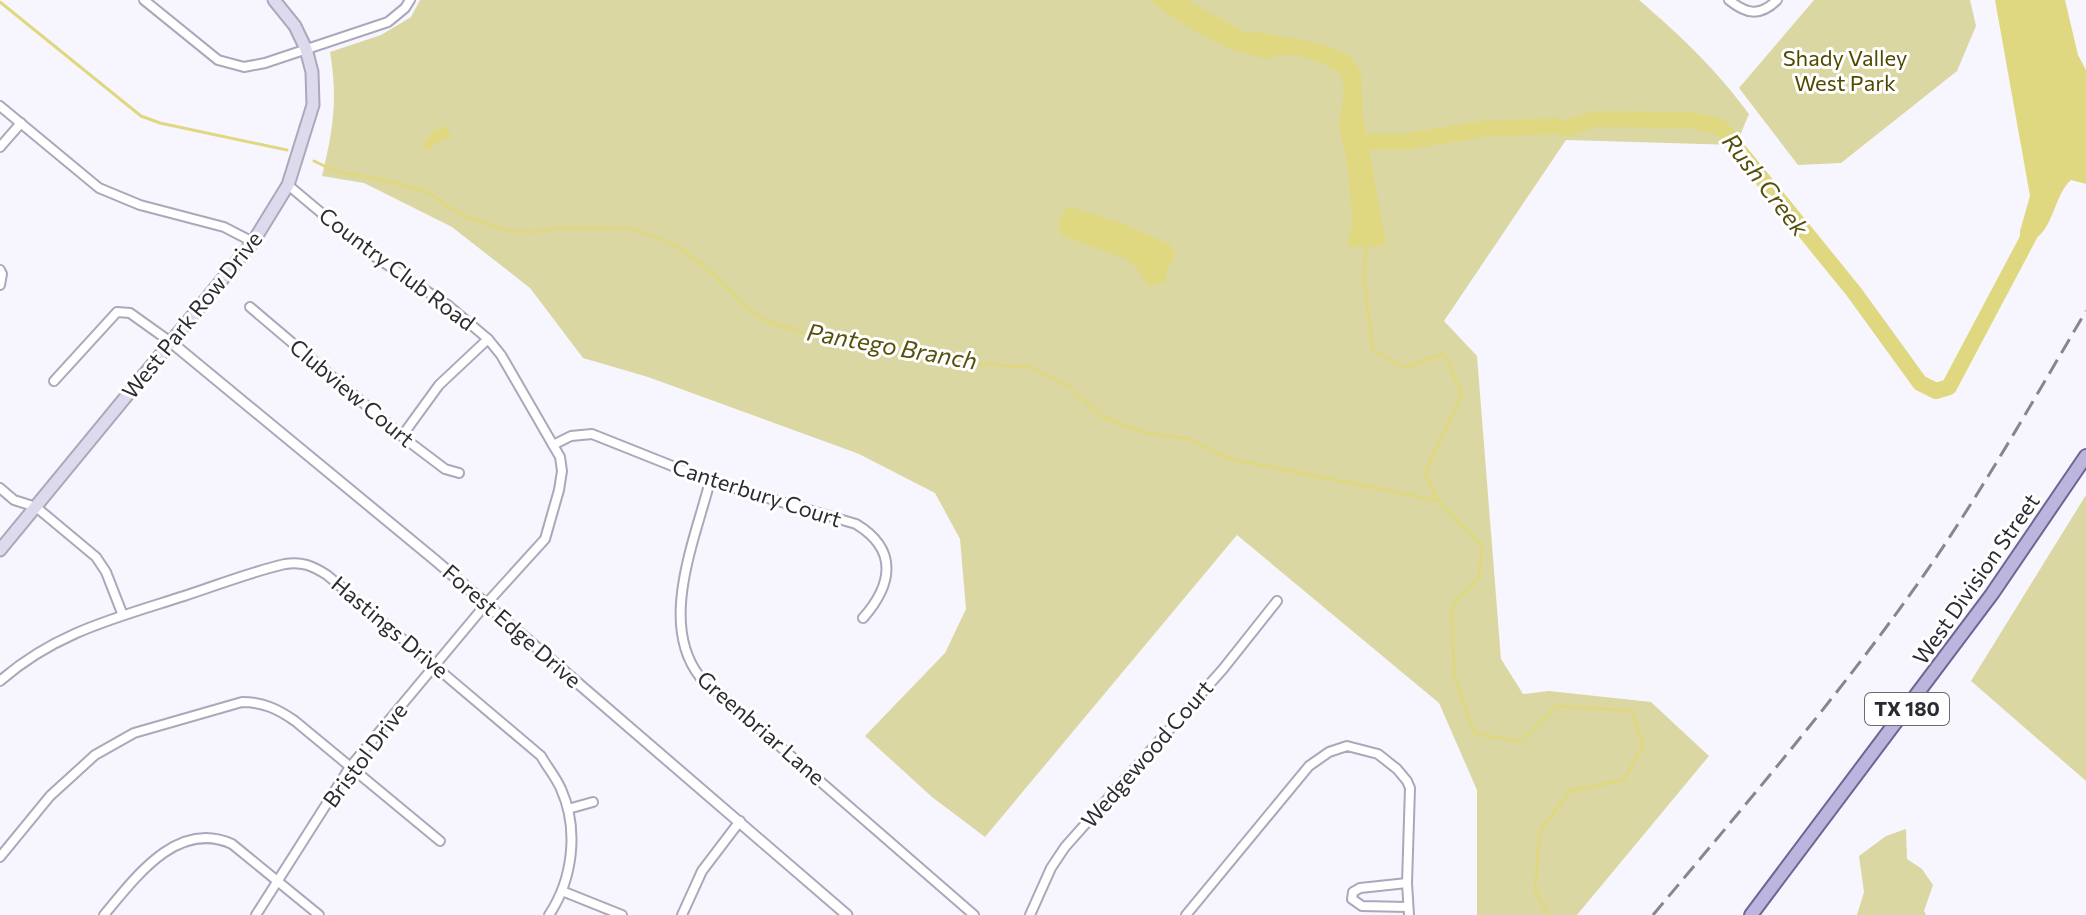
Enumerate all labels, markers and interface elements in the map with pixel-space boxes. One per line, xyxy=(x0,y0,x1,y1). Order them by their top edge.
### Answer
park label: Shady Valley West Park xyxy=(1783,44,1907,96)
water label: Rush Creek xyxy=(1717,127,1816,242)
street label: Country Club Road xyxy=(314,201,481,336)
street label: West Park Row Drive xyxy=(116,225,267,404)
water label: Pantego Branch xyxy=(805,316,980,375)
street label: Clubview Court xyxy=(285,333,420,452)
street label: Canterbury Court xyxy=(669,452,845,533)
street label: West Division Street xyxy=(1907,488,2045,669)
street label: Forest Edge Drive xyxy=(437,558,587,693)
street label: Hastings Drive xyxy=(326,570,454,683)
street label: Greenbriar Lane xyxy=(692,665,831,791)
street label: Wedgewood Court xyxy=(1075,674,1218,833)
road number: TX 180 xyxy=(1865,693,1949,725)
street label: Bristol Drive xyxy=(317,697,413,812)

